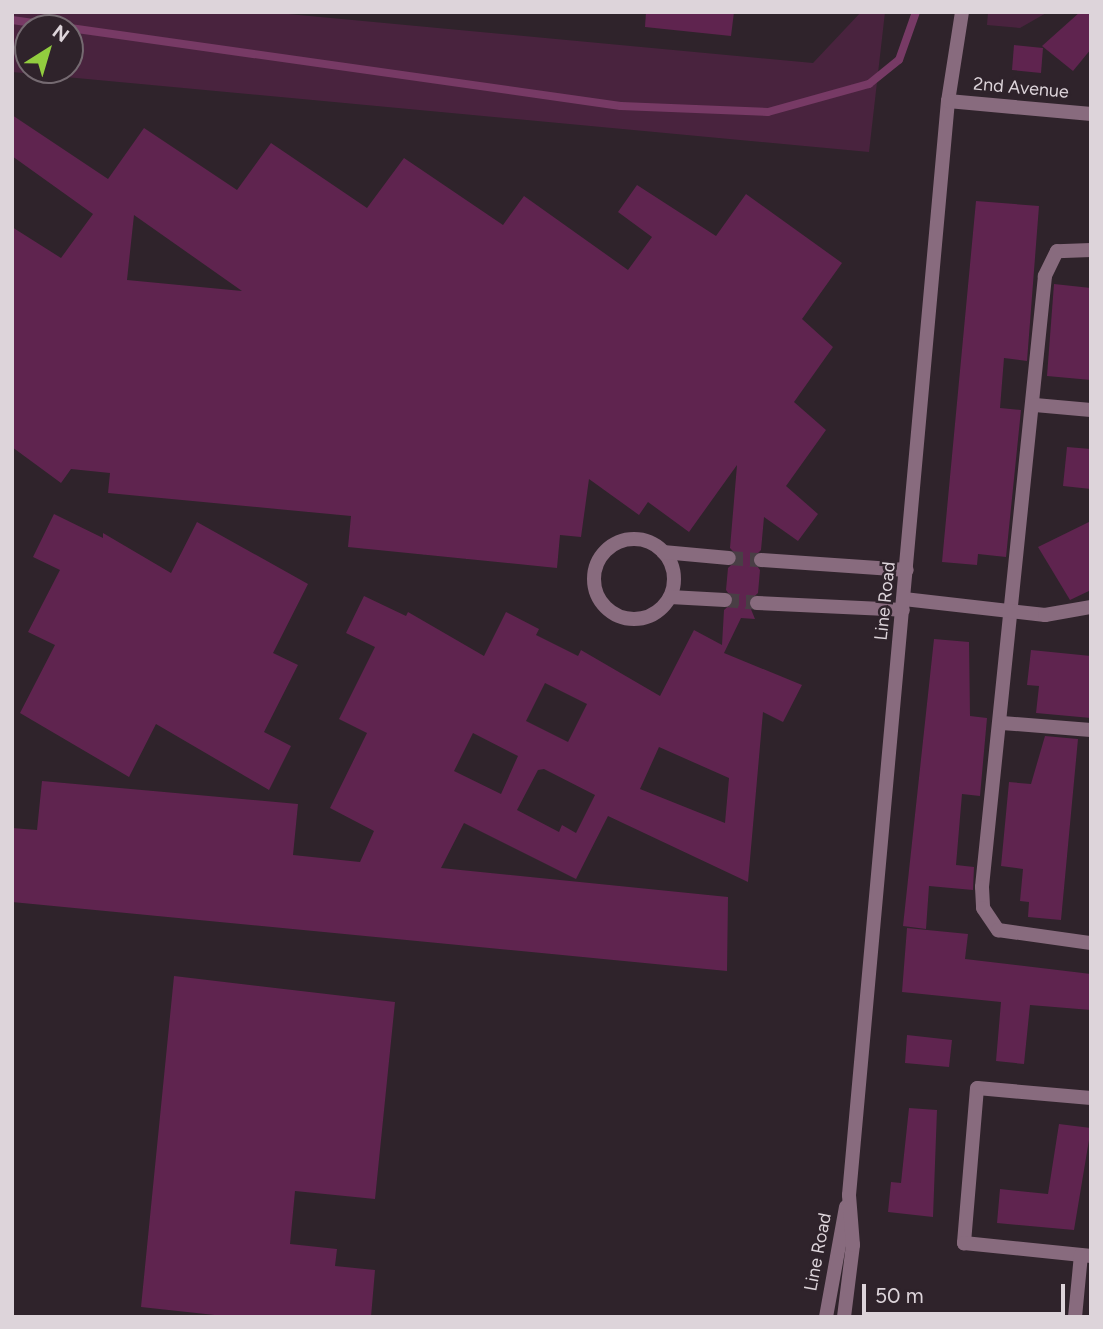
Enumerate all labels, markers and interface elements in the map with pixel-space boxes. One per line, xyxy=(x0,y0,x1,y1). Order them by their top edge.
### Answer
north arrow xyxy=(14,14,84,84)
text: N xyxy=(48,20,74,47)
street label: 2nd Avenue xyxy=(972,73,1070,103)
street label: Line Road xyxy=(870,560,900,642)
street label: Line Road xyxy=(800,1211,836,1293)
scale bar xyxy=(865,1270,1068,1314)
text: 50 m xyxy=(875,1283,924,1308)

